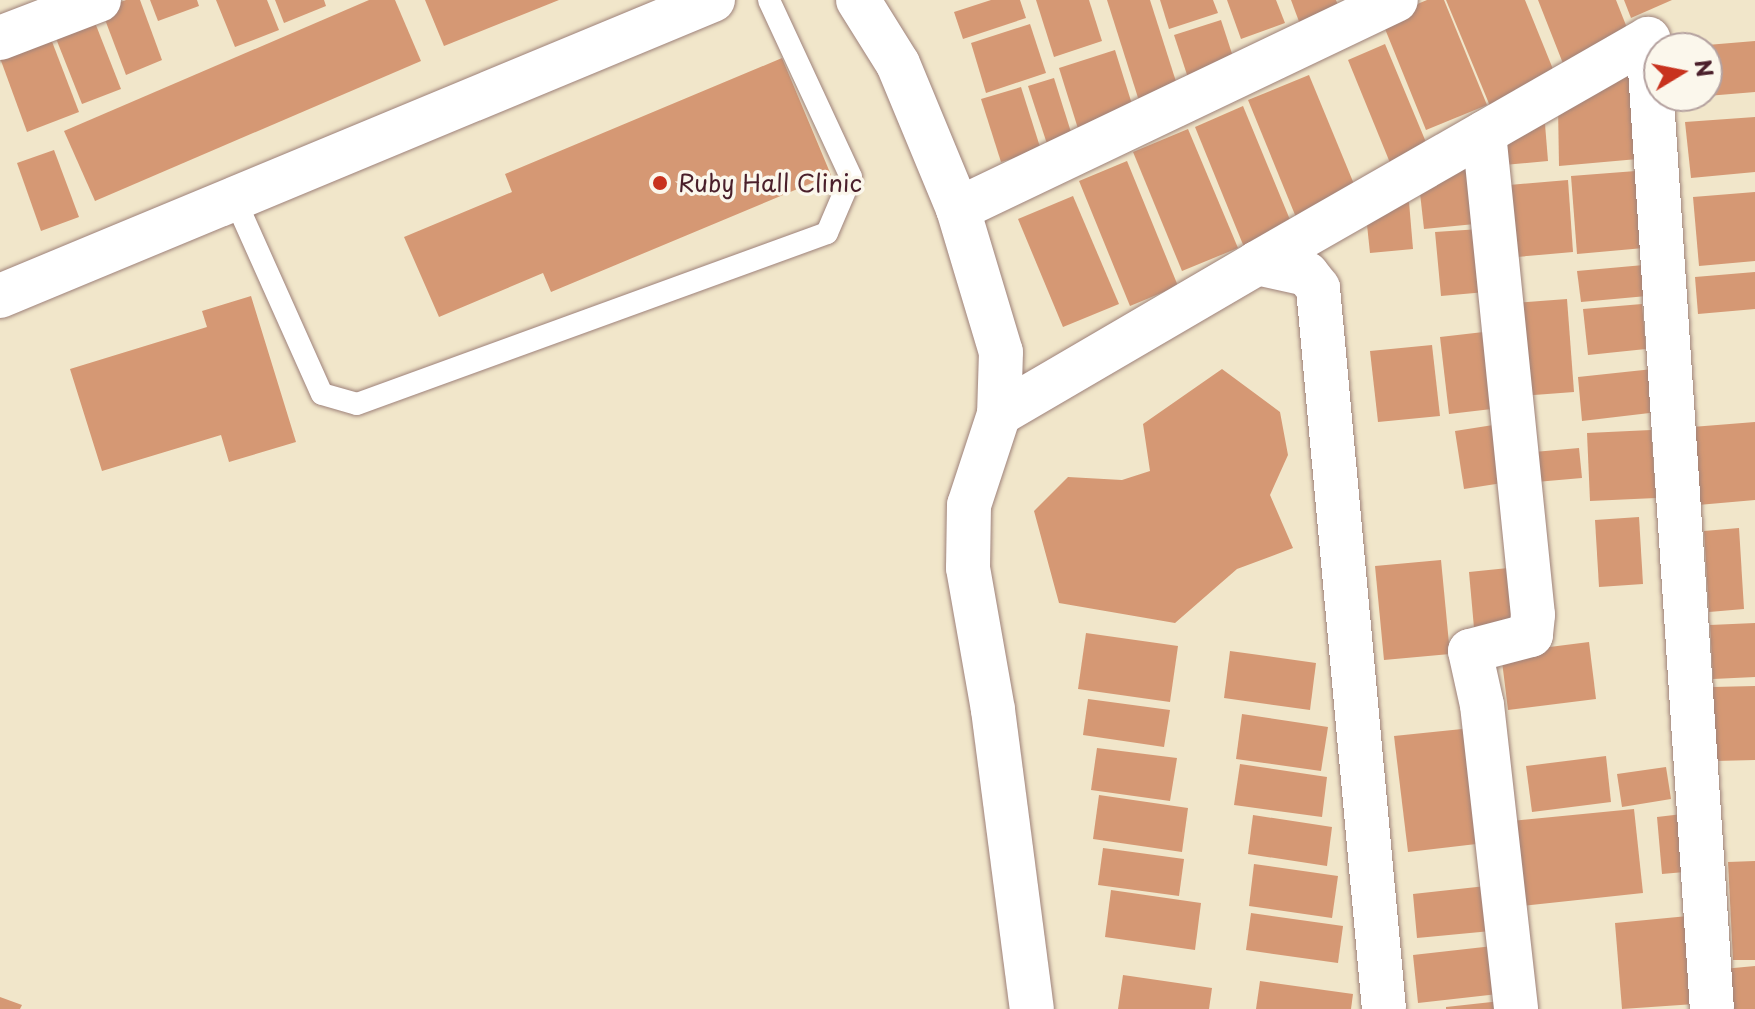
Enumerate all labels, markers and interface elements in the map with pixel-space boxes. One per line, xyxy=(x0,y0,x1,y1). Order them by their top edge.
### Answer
north arrow xyxy=(1643,32,1723,112)
text: N xyxy=(1687,57,1723,80)
place label: Ruby Hall Clinic xyxy=(678,169,863,197)
marker: Ruby Hall Clinic xyxy=(649,172,671,194)

